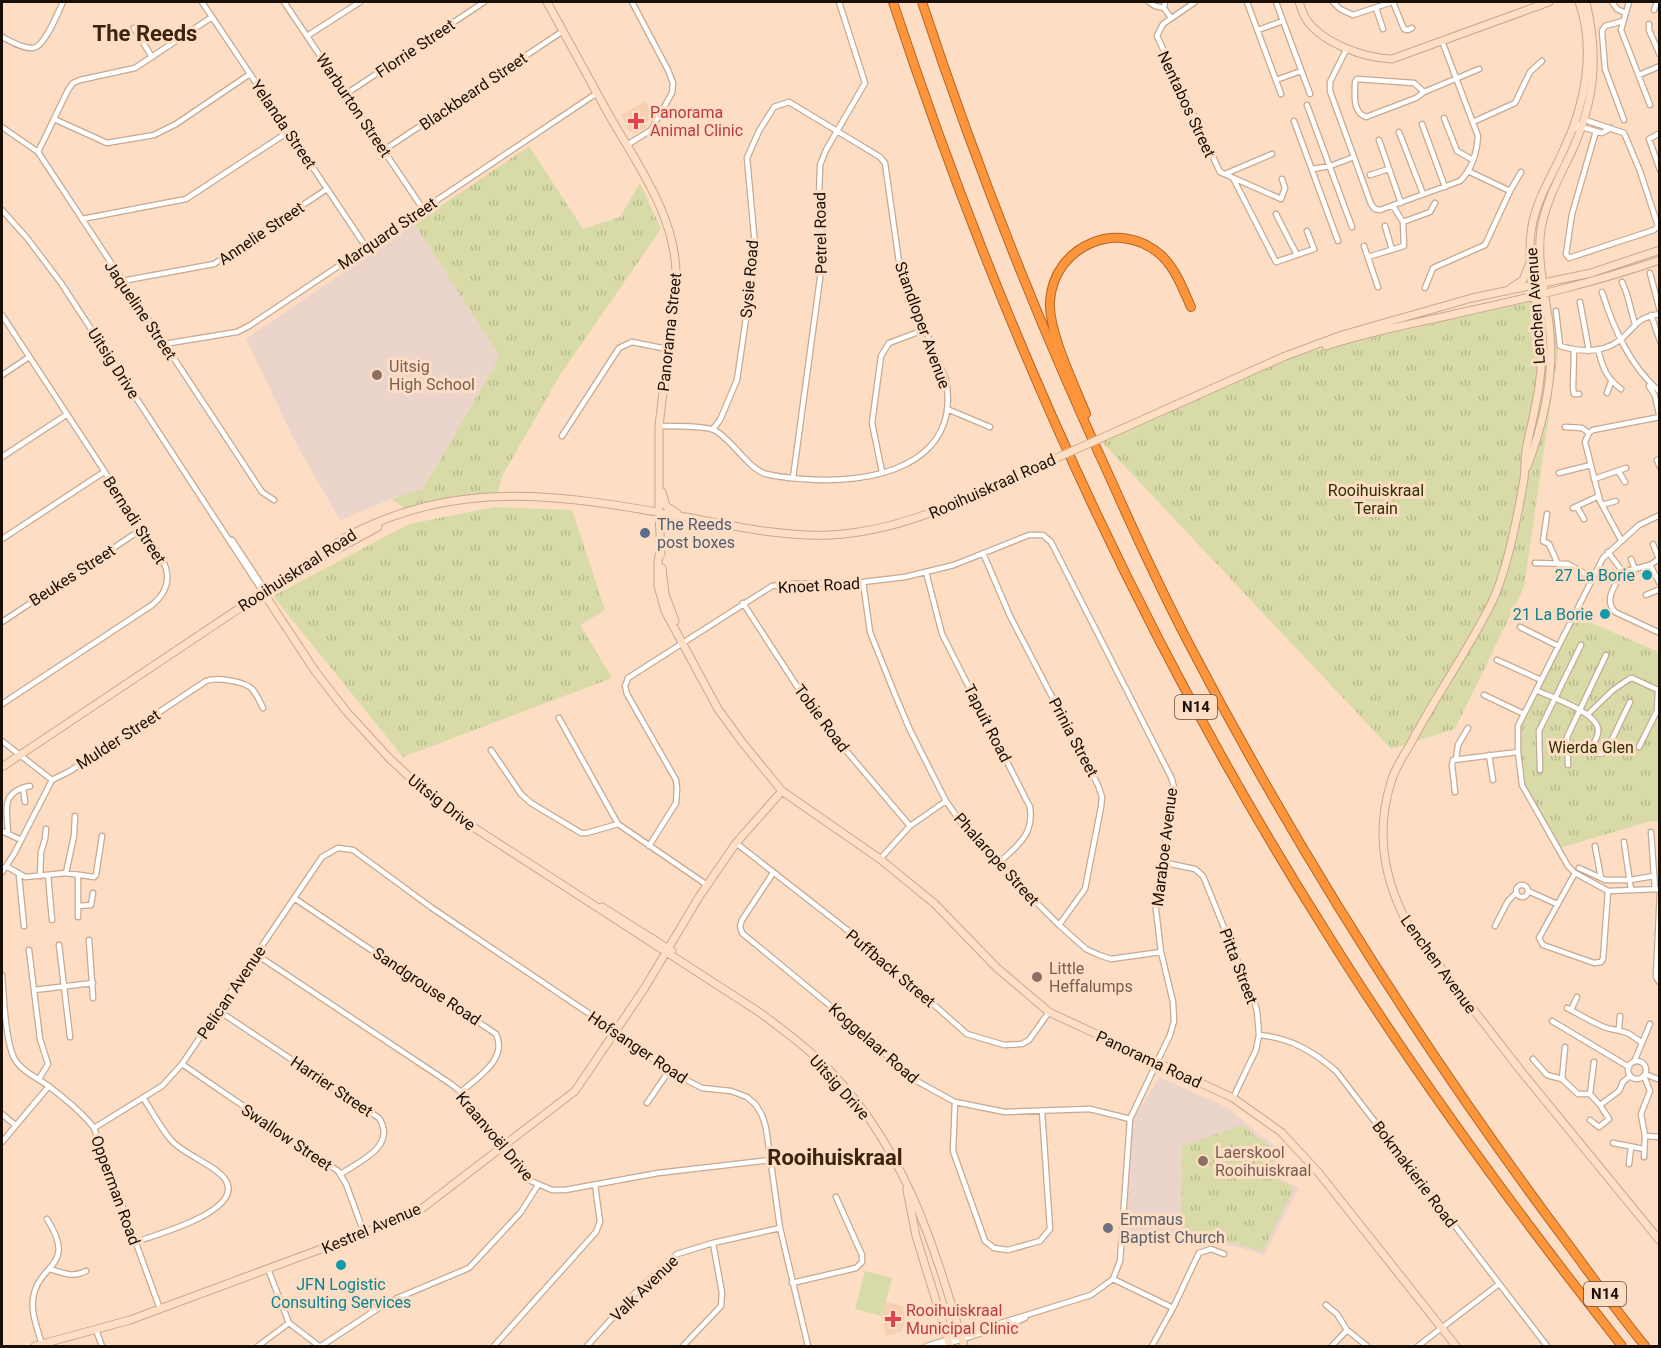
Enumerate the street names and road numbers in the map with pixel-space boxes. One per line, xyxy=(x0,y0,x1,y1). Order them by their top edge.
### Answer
street label: Florrie Street xyxy=(372,15,458,82)
street label: Blackbeard Street xyxy=(416,48,531,134)
street label: Nentabos Street xyxy=(1154,48,1220,160)
street label: Warburton Street xyxy=(312,50,395,161)
street label: Yelanda Street xyxy=(247,76,320,172)
street label: Petrel Road xyxy=(810,192,831,274)
street label: Marquard Street xyxy=(334,193,440,273)
street label: Annelie Street xyxy=(215,198,308,269)
street label: Sysie Road xyxy=(737,239,762,319)
street label: Lenchen Avenue xyxy=(1522,247,1549,365)
street label: Jaqueline Street xyxy=(100,257,181,363)
street label: Standloper Avenue xyxy=(891,259,954,391)
street label: Panorama Street xyxy=(654,272,685,392)
street label: Uitsig Drive xyxy=(84,324,143,402)
street label: Rooihuiskraal Road xyxy=(926,450,1059,523)
street label: Bernadi Street xyxy=(99,473,170,568)
street label: Rooihuiskraal Road xyxy=(235,525,360,616)
street label: Beukes Street xyxy=(26,541,119,610)
street label: Knoet Road xyxy=(777,574,861,597)
street label: Tobie Road xyxy=(790,681,853,756)
street label: Tapuit Road xyxy=(960,681,1015,765)
street label: Prinia Street xyxy=(1045,694,1102,780)
road number: N14 xyxy=(1175,695,1217,719)
street label: Mulder Street xyxy=(73,705,164,773)
street label: Uitsig Drive xyxy=(404,770,479,835)
street label: Maraboe Avenue xyxy=(1148,787,1181,907)
street label: Phalarope Street xyxy=(950,809,1043,910)
street label: Lenchen Avenue xyxy=(1397,911,1481,1017)
street label: Puffback Street xyxy=(842,926,939,1011)
street label: Pitta Street xyxy=(1215,926,1262,1007)
street label: Pelican Avenue xyxy=(193,942,270,1043)
street label: Sandgrouse Road xyxy=(369,943,484,1029)
street label: Koggelaar Road xyxy=(825,999,922,1088)
street label: Hofsanger Road xyxy=(585,1007,691,1088)
street label: Panorama Road xyxy=(1093,1027,1204,1092)
street label: Uitsig Drive xyxy=(806,1051,874,1124)
street label: Harrier Street xyxy=(287,1052,376,1121)
street label: Kraanvoël Drive xyxy=(452,1088,537,1185)
street label: Swallow Street xyxy=(238,1100,336,1175)
street label: Bokmakierie Road xyxy=(1368,1117,1461,1231)
street label: Opperman Road xyxy=(87,1133,144,1248)
street label: Kestrel Avenue xyxy=(319,1199,424,1258)
street label: Valk Avenue xyxy=(607,1251,682,1325)
road number: N14 xyxy=(1584,1282,1626,1306)

